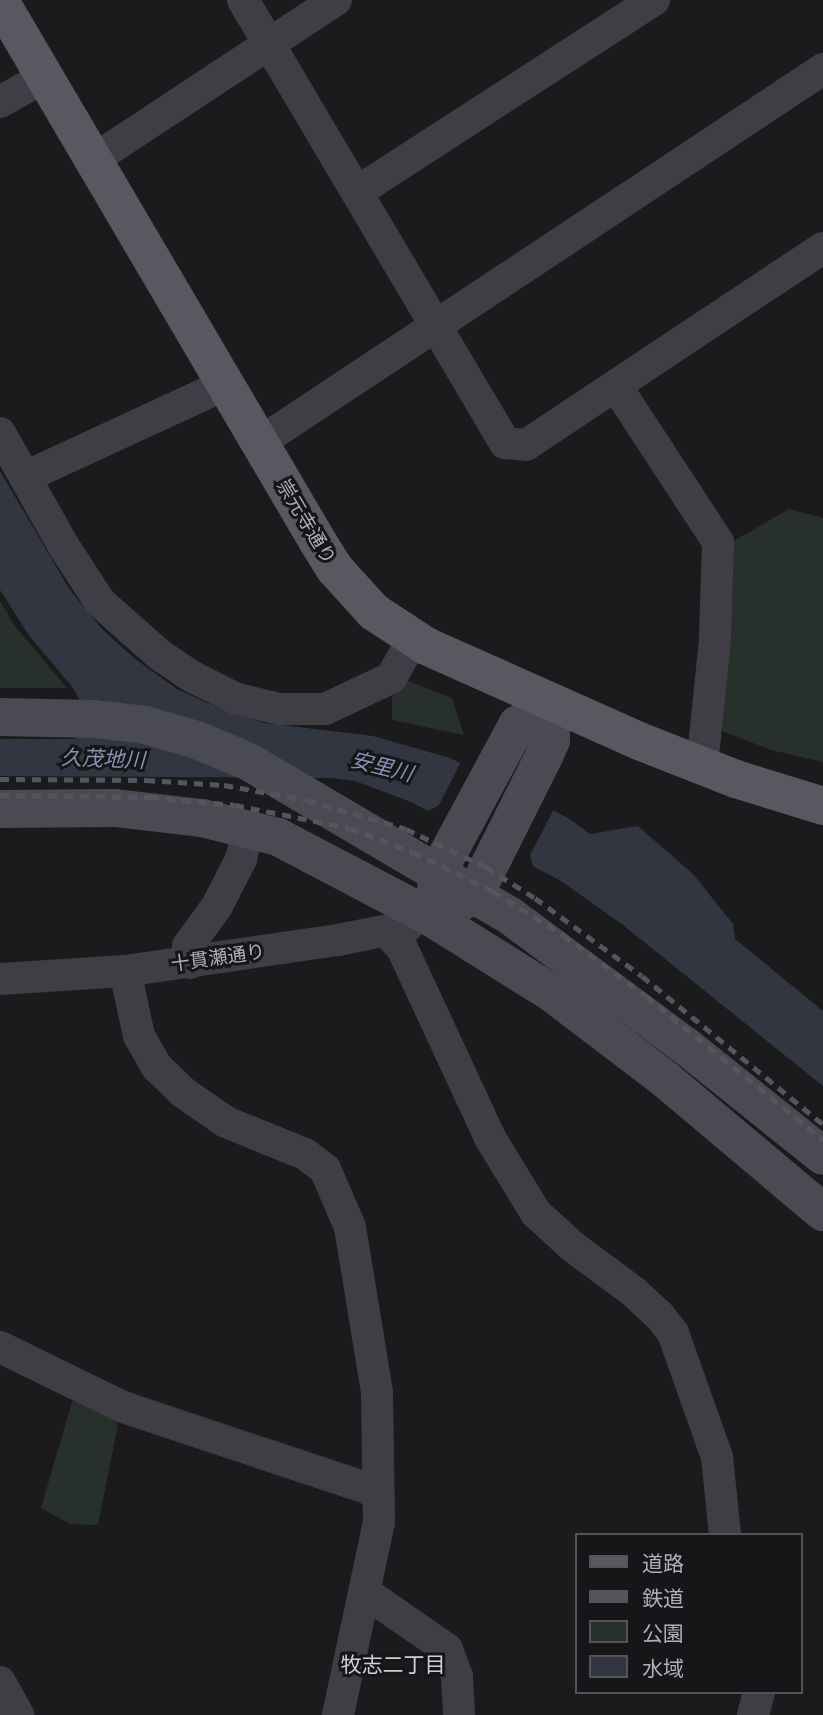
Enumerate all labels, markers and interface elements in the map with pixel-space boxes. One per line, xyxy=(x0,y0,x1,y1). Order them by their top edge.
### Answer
street label: 崇元寺通り xyxy=(272,475,340,569)
water label: 久茂地川 xyxy=(61,744,145,772)
water label: 安里川 xyxy=(348,746,416,786)
street label: 十貫瀬通り xyxy=(169,940,267,976)
legend xyxy=(574,1533,802,1694)
text: 道路 xyxy=(642,1549,684,1577)
text: 鉄道 xyxy=(642,1584,684,1612)
text: 公園 xyxy=(642,1619,684,1647)
district label: 牧志二丁目 xyxy=(341,1651,445,1677)
text: 水域 xyxy=(642,1654,684,1682)

